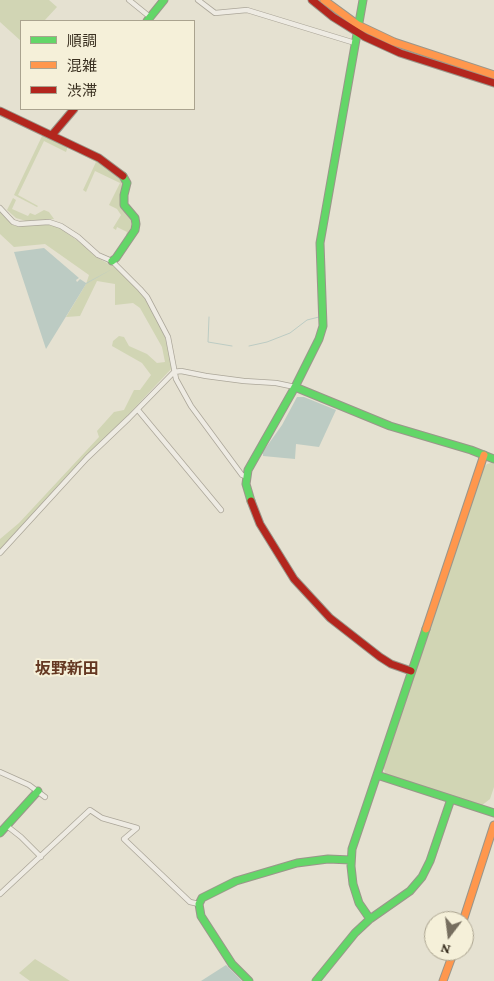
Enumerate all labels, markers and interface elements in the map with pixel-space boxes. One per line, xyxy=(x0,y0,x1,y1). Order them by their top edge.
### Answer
legend xyxy=(20,20,195,110)
text: 順調 xyxy=(67,33,97,49)
text: 混雑 xyxy=(67,58,97,74)
text: 渋滞 xyxy=(67,83,97,99)
district label: 坂野新田 xyxy=(35,659,99,679)
north arrow xyxy=(424,911,474,961)
text: N xyxy=(439,941,452,958)

